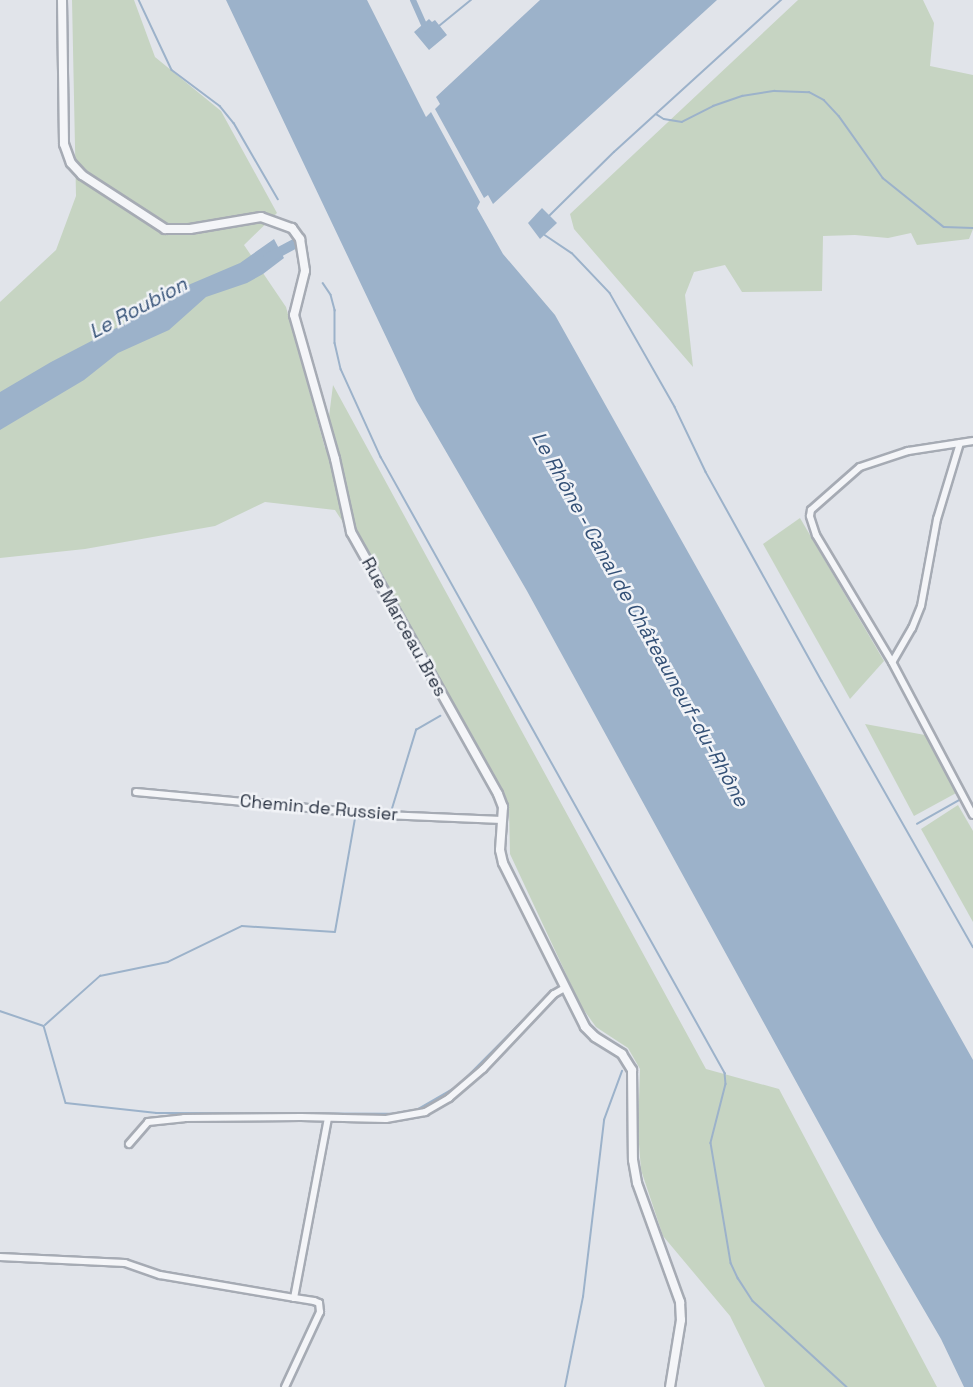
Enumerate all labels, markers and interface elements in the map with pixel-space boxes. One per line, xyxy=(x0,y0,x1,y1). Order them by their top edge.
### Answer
water label: Le Roubion xyxy=(85,272,191,344)
water label: Le Rhône - Canal de Châteauneuf-du-Rhône xyxy=(526,427,754,811)
street label: Rue Marceau Bres xyxy=(357,554,451,700)
street label: Chemin de Russier xyxy=(239,790,399,826)

